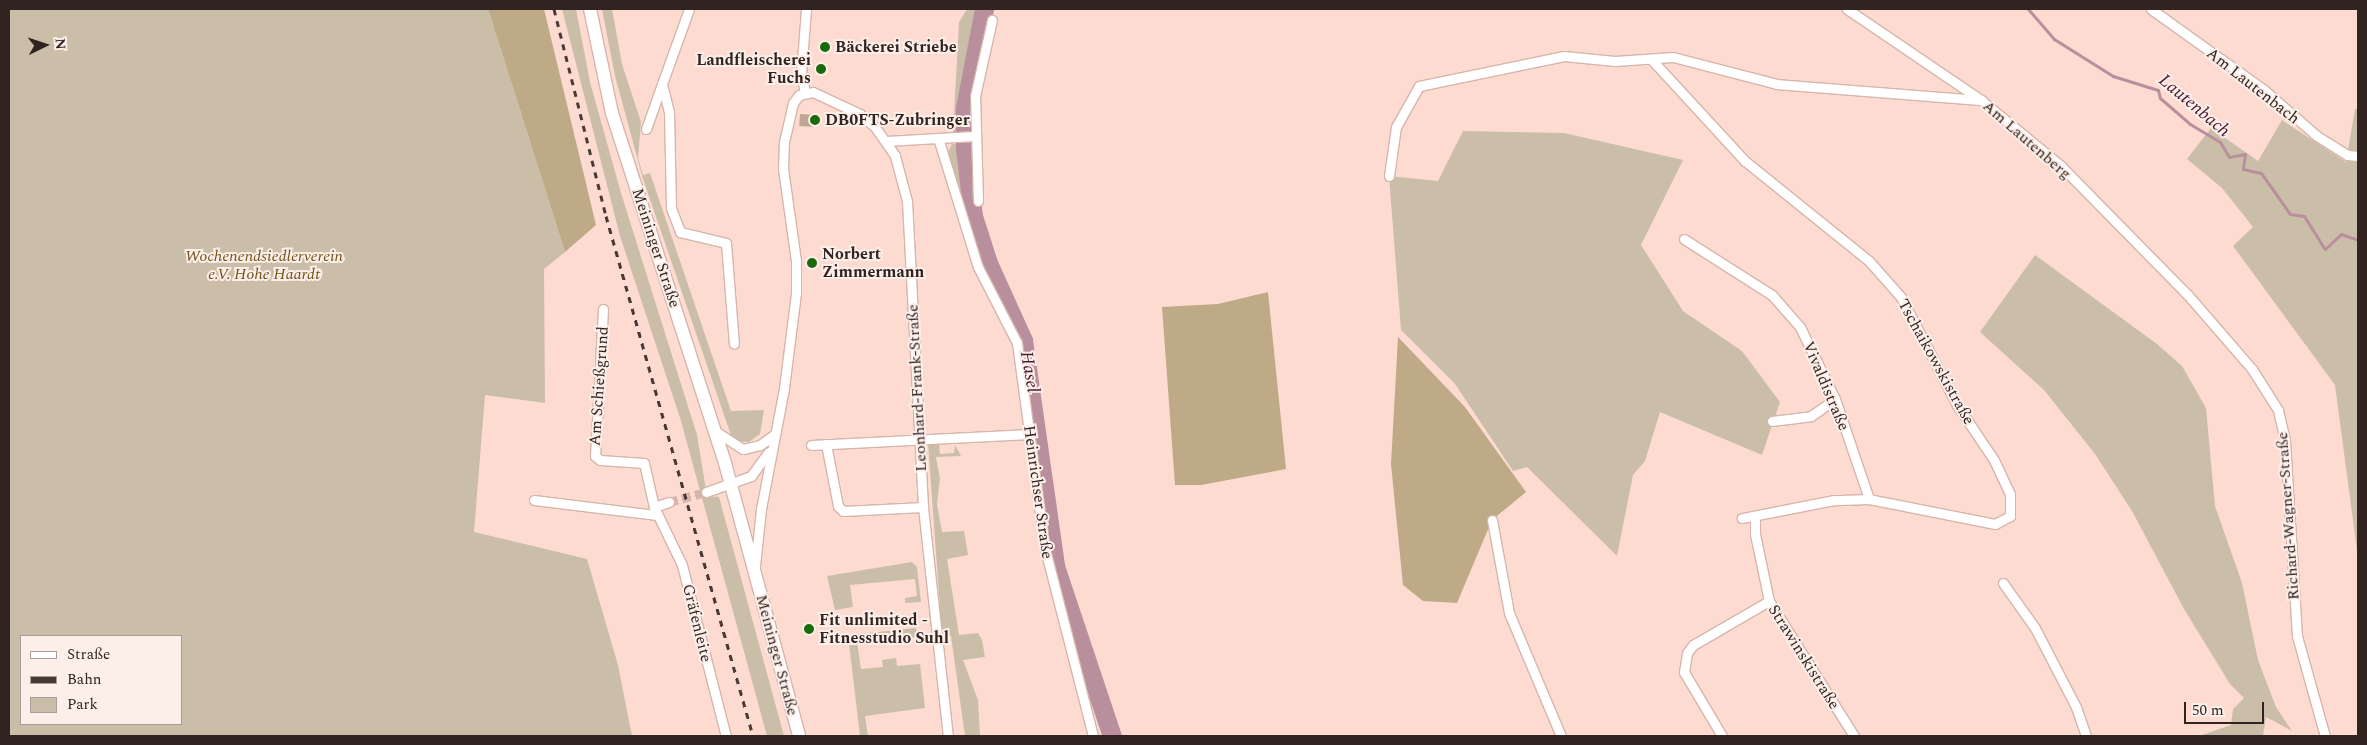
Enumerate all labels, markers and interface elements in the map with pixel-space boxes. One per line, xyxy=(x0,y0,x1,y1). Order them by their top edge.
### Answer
north arrow xyxy=(20,20,70,70)
text: N xyxy=(50,37,71,50)
place label: Bäckerei Striebe xyxy=(835,37,957,57)
marker: Bäckerei Striebe xyxy=(819,41,831,53)
street label: Am Lautenbach xyxy=(2203,44,2303,128)
place label: Landfleischerei Fuchs xyxy=(696,50,811,88)
marker: Landfleischerei Fuchs xyxy=(815,63,827,75)
water label: Lautenbach xyxy=(2154,70,2234,142)
street label: Am Lautenberg xyxy=(1979,96,2075,184)
place label: DB0FTS-Zubringer xyxy=(825,110,969,130)
marker: DB0FTS-Zubringer xyxy=(809,114,821,126)
street label: Meininger Straße xyxy=(628,186,684,310)
place label: Norbert Zimmermann xyxy=(822,244,925,282)
park label: Wochenendsiedlerverein e.V. Hohe Haardt xyxy=(185,246,343,284)
marker: Norbert Zimmermann xyxy=(806,257,818,269)
street label: Tschaikowskistraße xyxy=(1893,296,1979,428)
street label: Leonhard-Frank-Straße xyxy=(903,304,931,472)
street label: Am Schießgrund xyxy=(585,326,613,446)
street label: Vivaldistraße xyxy=(1799,338,1853,434)
water label: Hasel xyxy=(1015,350,1043,394)
street label: Heinrichser Straße xyxy=(1019,424,1057,560)
street label: Richard-Wagner-Straße xyxy=(2273,431,2303,601)
street label: Gräfenleite xyxy=(678,582,716,664)
street label: Meininger Straße xyxy=(752,592,802,718)
street label: Strawinskistraße xyxy=(1764,601,1844,713)
place label: Fit unlimited - Fitnesstudio Suhl xyxy=(819,610,949,648)
marker: Fit unlimited - Fitnesstudio Suhl xyxy=(803,623,815,635)
legend xyxy=(20,635,182,725)
text: Straße xyxy=(67,643,110,666)
text: Bahn xyxy=(67,668,102,691)
scale bar xyxy=(2187,692,2267,724)
text: Park xyxy=(67,693,98,716)
text: 50 m xyxy=(2192,699,2224,722)

